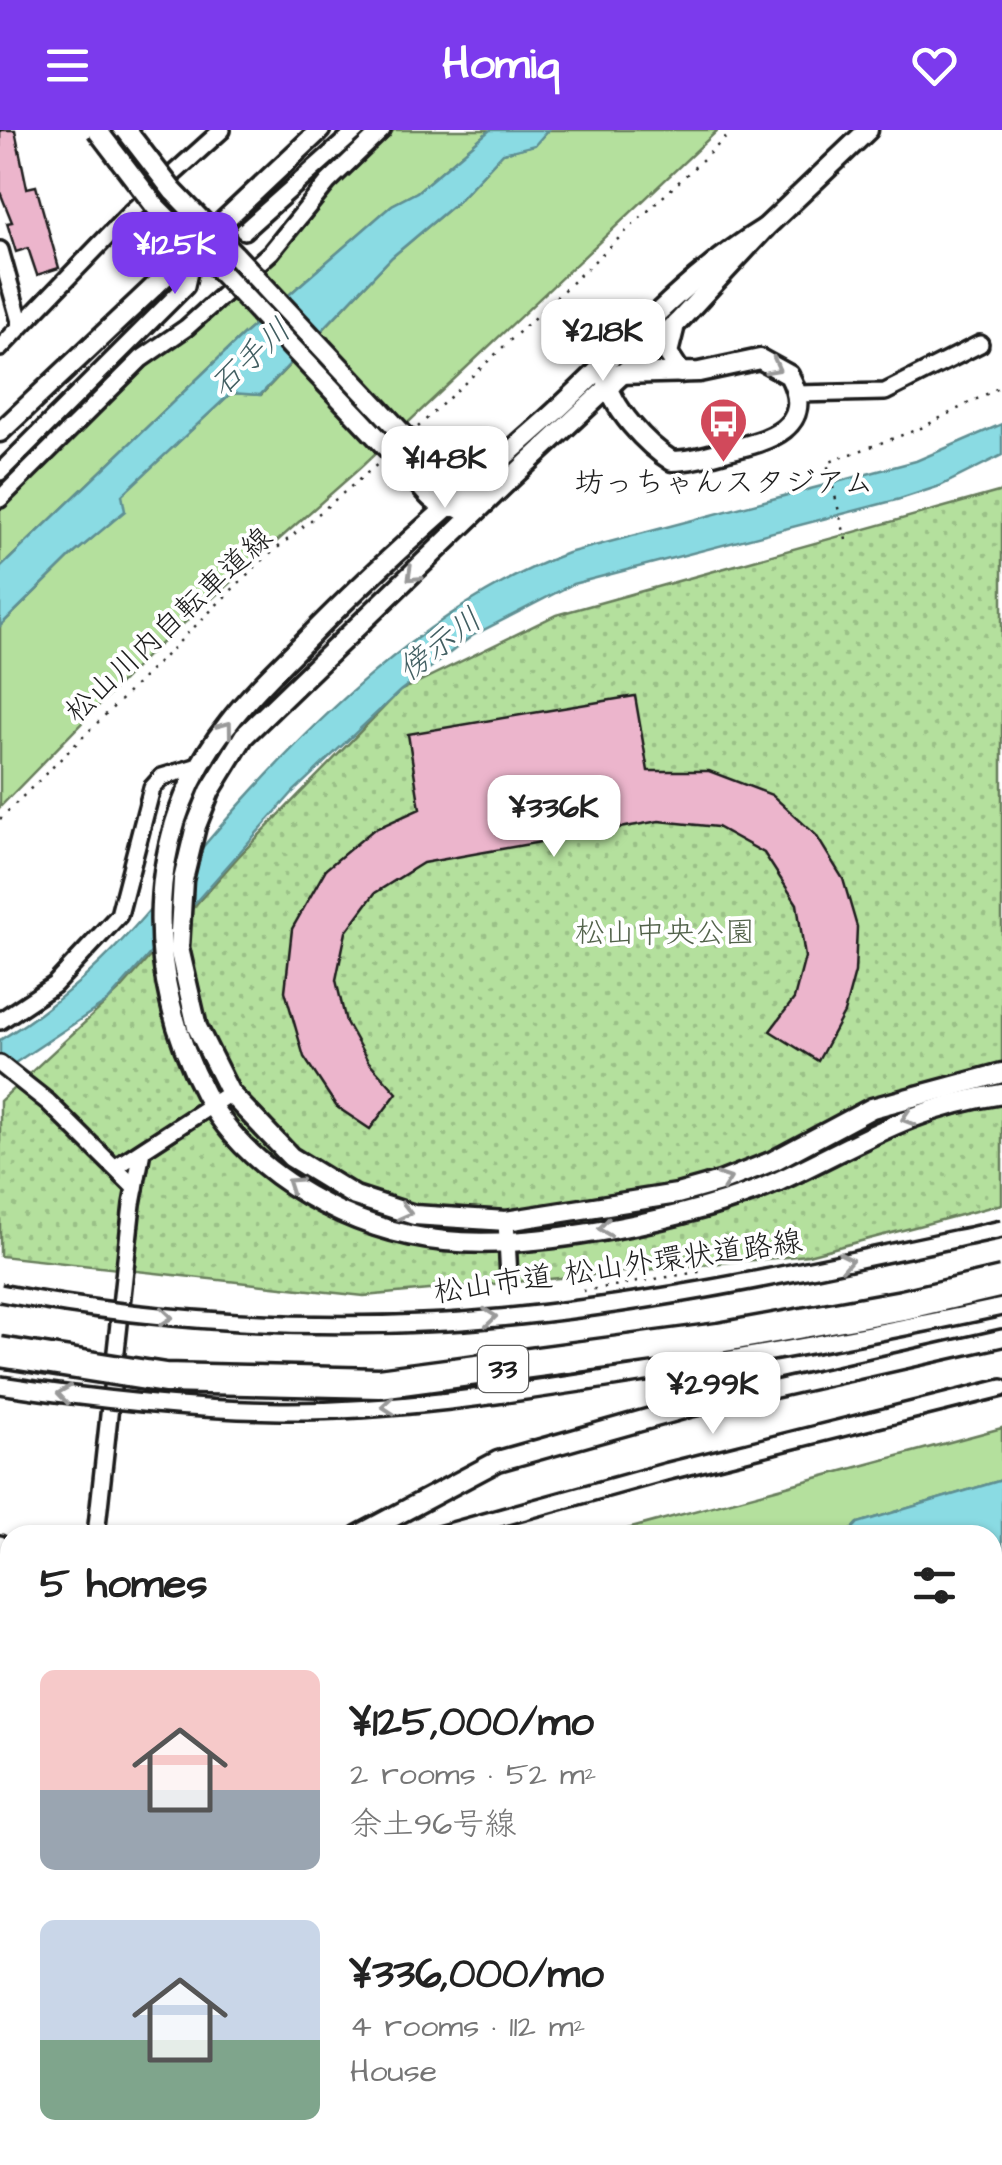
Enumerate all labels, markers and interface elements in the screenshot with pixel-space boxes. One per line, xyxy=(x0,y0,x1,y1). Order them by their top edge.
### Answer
text: Homiq xyxy=(442,34,560,96)
icon: menu xyxy=(40,38,95,93)
icon: heart xyxy=(907,38,962,93)
pin: ¥125K xyxy=(105,212,245,297)
text: ¥125K xyxy=(134,222,216,267)
pin: ¥218K xyxy=(533,299,673,384)
water label: 石手川 xyxy=(201,309,301,407)
text: ¥218K xyxy=(563,309,643,354)
one-way arrow xyxy=(763,355,782,374)
bus stop icon: 坊っちゃんスタジアム xyxy=(698,396,750,464)
pin: ¥148K xyxy=(375,426,515,511)
text: ¥148K xyxy=(403,436,487,481)
place label: 坊っちゃんスタジアム xyxy=(574,462,874,504)
street label: 松山川内自転車道線 xyxy=(56,518,282,732)
one-way arrow xyxy=(406,563,425,581)
water label: 傍示川 xyxy=(388,598,492,692)
one-way arrow xyxy=(214,721,231,739)
pin: ¥336K xyxy=(484,775,624,860)
text: ¥336K xyxy=(509,785,599,830)
park label: 松山中央公園 xyxy=(575,912,755,954)
one-way arrow xyxy=(900,1107,917,1127)
one-way arrow xyxy=(715,1171,732,1192)
one-way arrow xyxy=(286,1177,304,1196)
one-way arrow xyxy=(396,1201,413,1222)
one-way arrow xyxy=(596,1216,613,1237)
street label: 松山市道 松山外環状道路線 xyxy=(431,1220,805,1314)
one-way arrow xyxy=(837,1252,854,1273)
one-way arrow xyxy=(158,1306,174,1328)
one-way arrow xyxy=(483,1307,499,1329)
road number: 33 xyxy=(478,1346,528,1392)
pin: ¥299K xyxy=(643,1352,783,1437)
text: ¥299K xyxy=(667,1362,759,1407)
one-way arrow xyxy=(56,1385,72,1406)
one-way arrow xyxy=(380,1395,396,1417)
text: 5 homes xyxy=(40,1556,207,1614)
icon: filters xyxy=(907,1558,962,1613)
text: ¥125,000/mo xyxy=(350,1694,594,1752)
icon: home xyxy=(120,1710,240,1830)
text: 2 rooms · 52 m² xyxy=(350,1752,597,1797)
text: 余土96号線 xyxy=(350,1802,516,1847)
text: ¥336,000/mo xyxy=(350,1946,604,2004)
icon: home xyxy=(120,1960,240,2080)
text: 4 rooms · 112 m² xyxy=(350,2004,586,2049)
text: House xyxy=(350,2049,437,2094)

